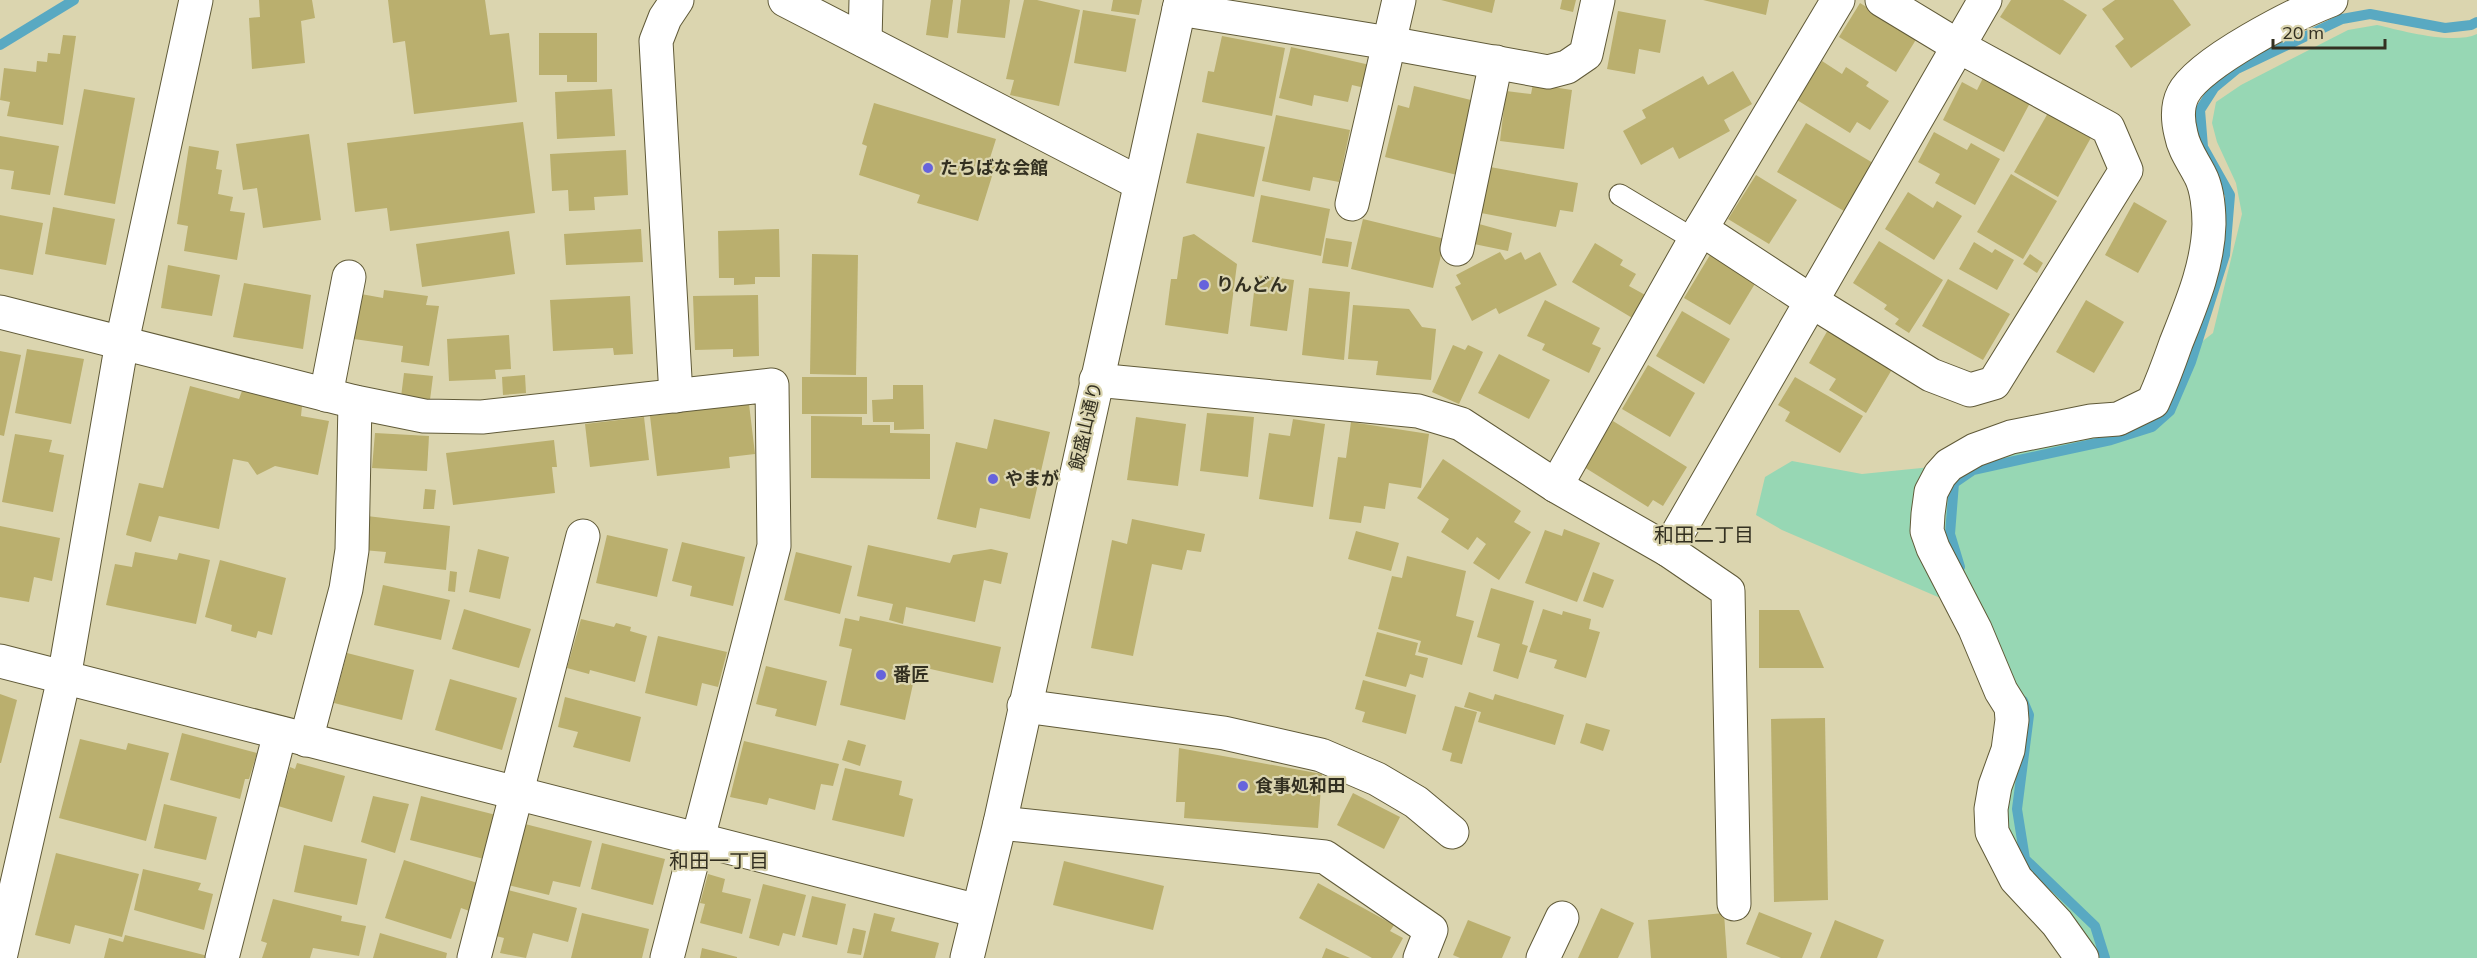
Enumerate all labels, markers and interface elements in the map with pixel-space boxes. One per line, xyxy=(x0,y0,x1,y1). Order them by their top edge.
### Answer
scale bar xyxy=(2273,12,2386,50)
text: 20 m xyxy=(2282,21,2324,44)
place label: たちばな会館 xyxy=(940,156,1048,179)
marker: たちばな会館 xyxy=(921,161,935,175)
place label: りんどん xyxy=(1216,273,1287,296)
marker: りんどん xyxy=(1197,278,1211,292)
street label: 飯盛山通り xyxy=(1064,379,1107,472)
place label: やまが xyxy=(1005,467,1059,490)
marker: やまが xyxy=(986,472,1000,486)
district label: 和田二丁目 xyxy=(1654,522,1754,547)
place label: 番匠 xyxy=(893,663,929,686)
marker: 番匠 xyxy=(874,668,888,682)
place label: 食事処和田 xyxy=(1255,774,1345,797)
marker: 食事処和田 xyxy=(1236,779,1250,793)
district label: 和田一丁目 xyxy=(669,848,769,873)

